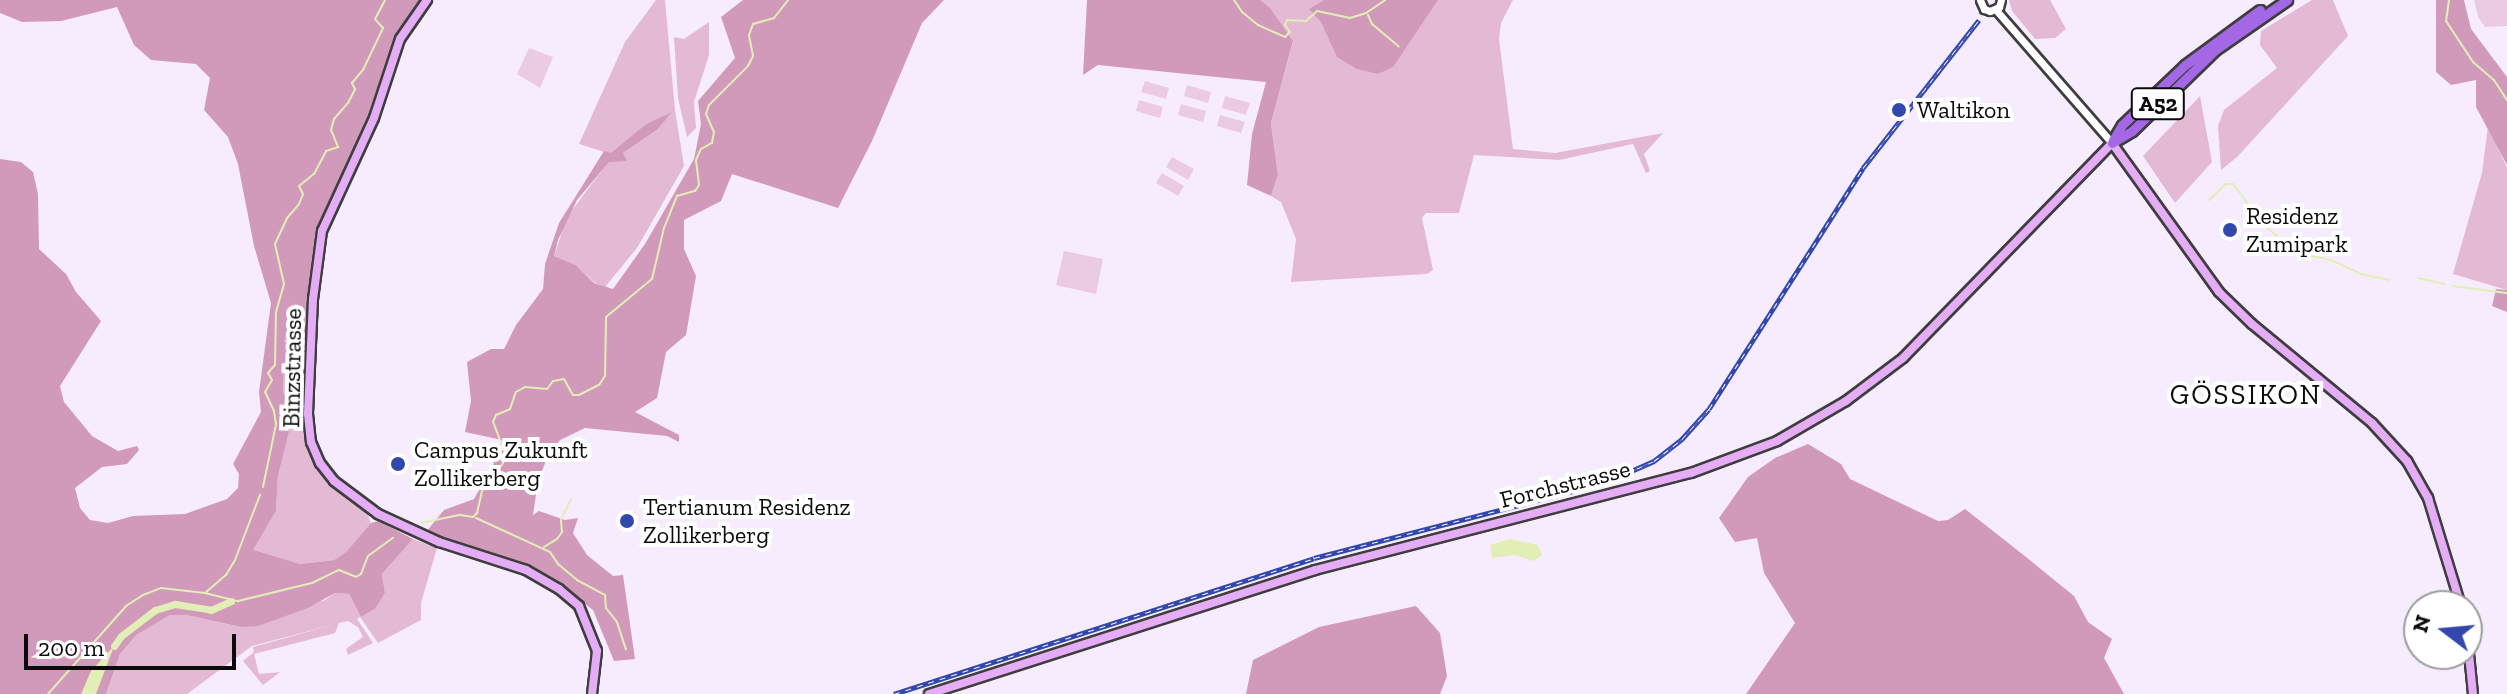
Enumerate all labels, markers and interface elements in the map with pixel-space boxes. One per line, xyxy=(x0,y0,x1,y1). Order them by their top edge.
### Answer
road number: A52 xyxy=(2130,86,2186,122)
place label: Waltikon xyxy=(1917,96,2010,124)
marker: Waltikon xyxy=(1888,99,1910,121)
place label: Residenz Zumipark xyxy=(2246,202,2348,258)
marker: Residenz Zumipark xyxy=(2221,221,2239,239)
street label: Binzstrasse xyxy=(277,308,307,428)
district label: GÖSSIKON xyxy=(2170,378,2322,412)
place label: Campus Zukunft Zollikerberg xyxy=(414,436,588,492)
street label: Forchstrasse xyxy=(1497,454,1633,514)
marker: Campus Zukunft Zollikerberg xyxy=(389,455,407,473)
place label: Tertianum Residenz Zollikerberg xyxy=(643,493,851,549)
marker: Tertianum Residenz Zollikerberg xyxy=(618,512,636,530)
north arrow xyxy=(2403,590,2483,670)
text: N xyxy=(2406,612,2437,636)
scale bar xyxy=(28,618,240,668)
text: 200 m xyxy=(38,633,104,662)

